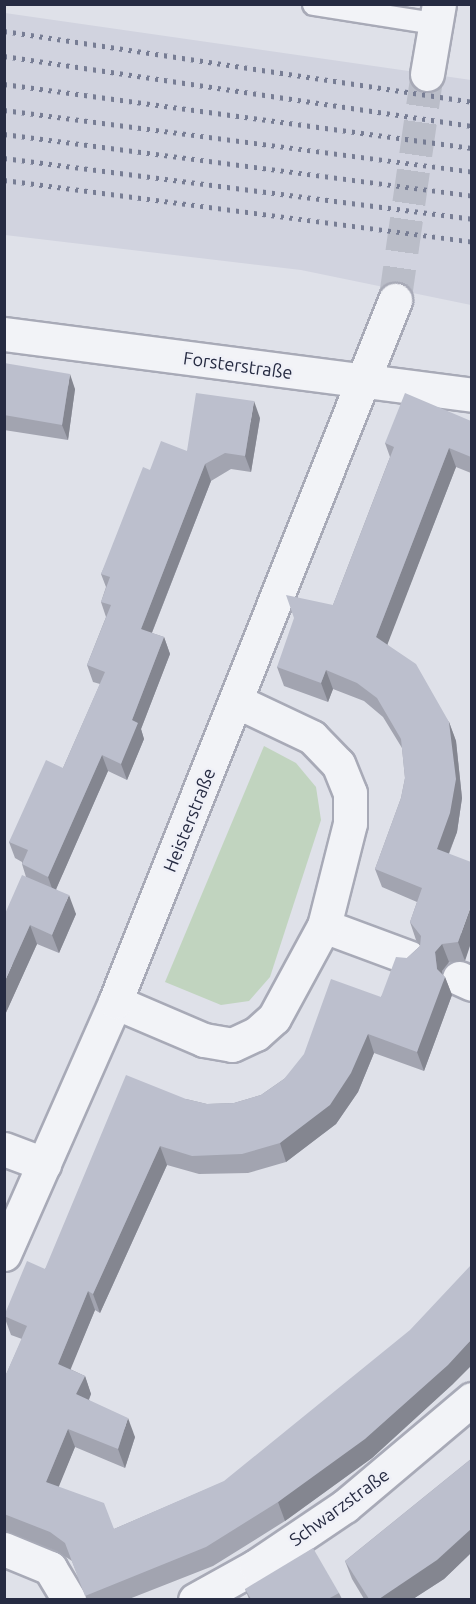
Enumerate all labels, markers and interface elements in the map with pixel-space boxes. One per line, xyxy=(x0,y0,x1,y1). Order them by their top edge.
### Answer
street label: Forsterstraße xyxy=(182,347,294,383)
street label: Heisterstraße xyxy=(158,765,220,875)
street label: Schwarzstraße xyxy=(285,1464,393,1550)

